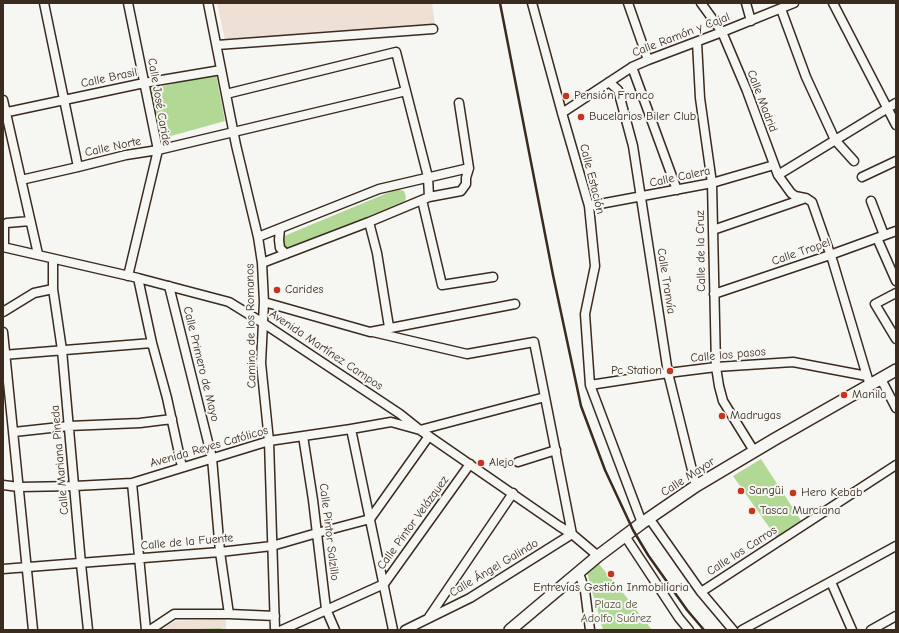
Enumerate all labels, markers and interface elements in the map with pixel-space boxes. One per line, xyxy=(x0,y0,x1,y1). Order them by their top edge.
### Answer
street label: Calle Ramón y Cajal xyxy=(630,10,732,60)
street label: Calle José Caride xyxy=(144,57,174,147)
street label: Calle Brasil xyxy=(79,65,139,91)
street label: Calle Madrid xyxy=(744,68,780,134)
place label: Pensión Franco xyxy=(574,89,654,103)
marker: Pensión Franco xyxy=(561,91,571,101)
place label: Bucelarios Biler Club xyxy=(589,110,696,124)
marker: Bucelarios Biler Club xyxy=(576,112,586,122)
street label: Calle Norte xyxy=(84,134,142,160)
street label: Calle Estación xyxy=(576,142,608,216)
street label: Calle Calera xyxy=(648,164,712,190)
street label: Calle de la Cruz xyxy=(693,210,709,292)
street label: Calle Tropel xyxy=(770,235,832,269)
street label: Calle Tranvía xyxy=(654,247,678,315)
street label: Camino de los Romanos xyxy=(243,263,259,389)
place label: Carides xyxy=(285,283,323,297)
marker: Carides xyxy=(272,285,282,295)
street label: Calle Primero de Mayo xyxy=(180,305,222,423)
street label: Avenida Martínez Campos xyxy=(266,307,386,393)
street label: Calle los pasos xyxy=(690,345,766,365)
place label: Pc Station xyxy=(611,364,662,378)
marker: Pc Station xyxy=(665,366,675,376)
place label: Manila xyxy=(852,388,886,402)
marker: Manila xyxy=(839,390,849,400)
street label: Calle Mariana Pineda xyxy=(48,404,72,516)
place label: Madrugas xyxy=(730,409,781,423)
marker: Madrugas xyxy=(717,411,727,421)
street label: Avenida Reyes Católicos xyxy=(148,423,270,471)
street label: Calle Mayor xyxy=(658,454,718,500)
place label: Alejo xyxy=(489,456,514,470)
marker: Alejo xyxy=(476,458,486,468)
street label: Calle Pintor Velázquez xyxy=(374,473,452,573)
street label: Calle Pintor Salzillo xyxy=(316,482,342,582)
place label: Sangüi xyxy=(749,484,784,498)
marker: Sangüi xyxy=(736,486,746,496)
place label: Hero Kebab xyxy=(801,486,862,500)
marker: Hero Kebab xyxy=(788,488,798,498)
place label: Tasca Murciana xyxy=(760,504,840,518)
marker: Tasca Murciana xyxy=(747,506,757,516)
street label: Calle los Carros xyxy=(704,523,780,579)
street label: Calle de la Fuente xyxy=(140,531,234,553)
street label: Calle Ángel Galindo xyxy=(447,536,541,600)
marker: Entrevías Gestión Inmobiliaria xyxy=(606,569,616,579)
place label: Entrevías Gestión Inmobiliaria xyxy=(533,581,689,595)
park label: Plaza de Adolfo Suárez xyxy=(581,598,651,626)

